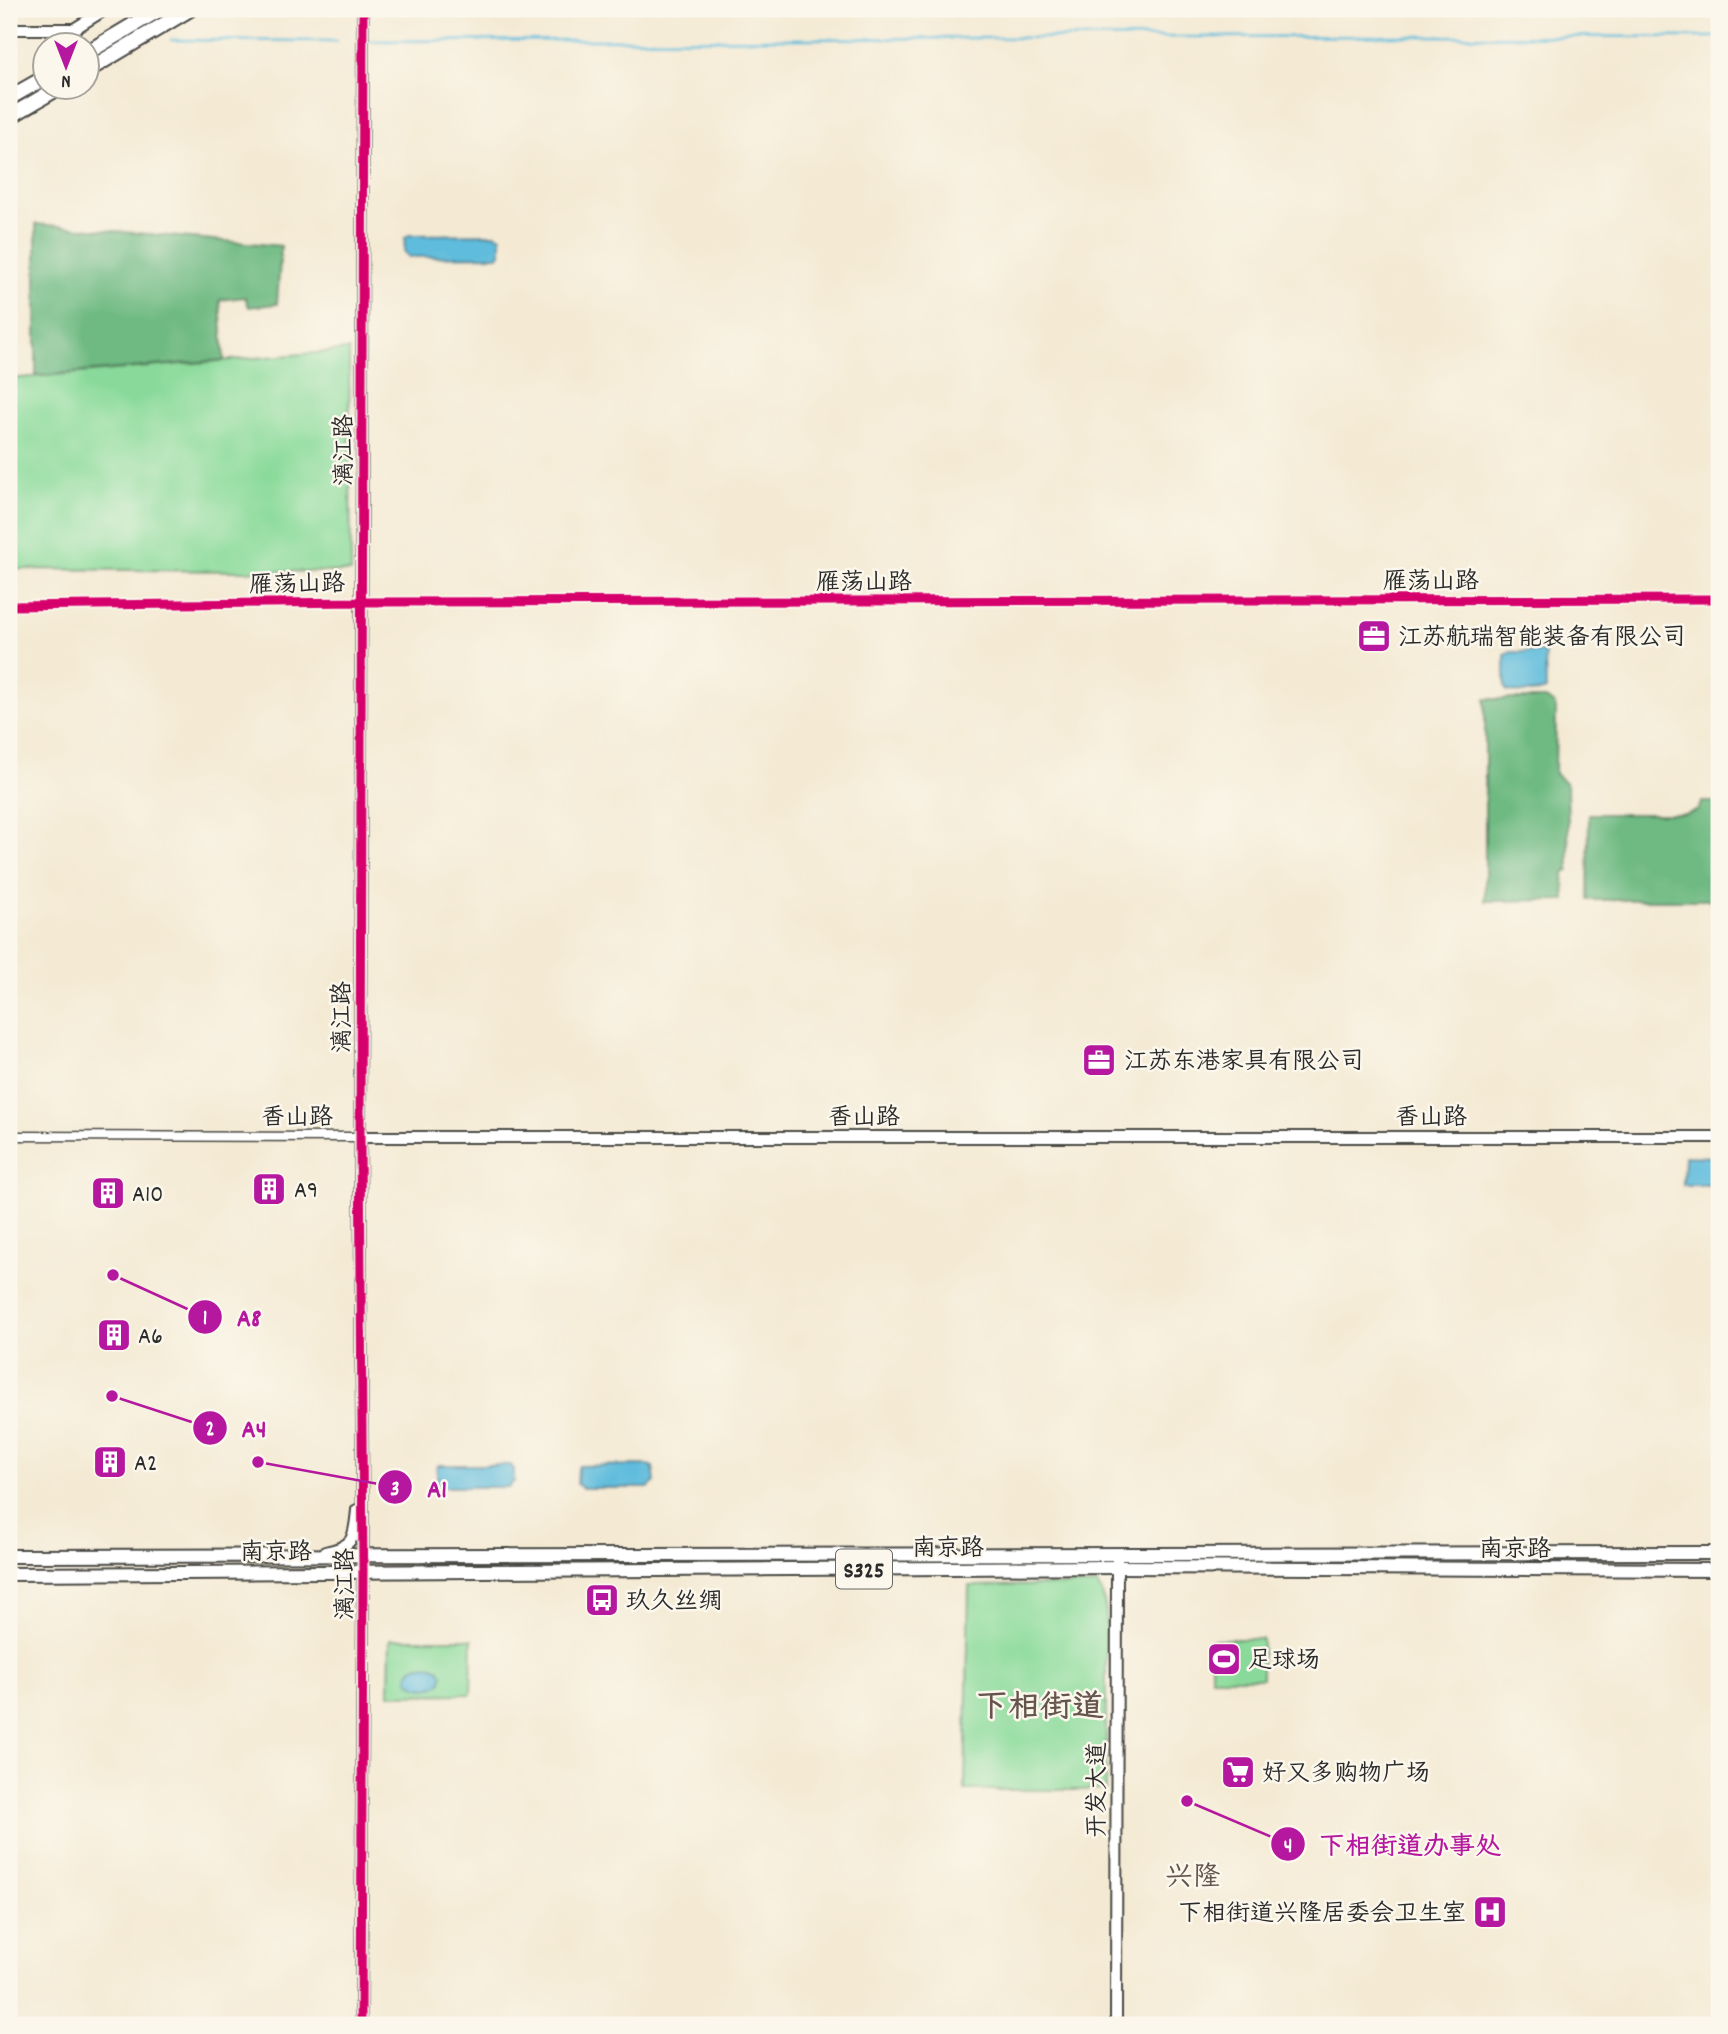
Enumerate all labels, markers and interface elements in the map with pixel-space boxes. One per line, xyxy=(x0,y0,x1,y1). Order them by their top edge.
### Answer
north arrow xyxy=(32,32,102,102)
text: N xyxy=(61,66,71,93)
street label: 漓江路 xyxy=(329,414,363,486)
street label: 雁荡山路 xyxy=(1383,566,1479,600)
street label: 雁荡山路 xyxy=(816,567,912,601)
street label: 雁荡山路 xyxy=(249,568,345,604)
office icon: 江苏航瑞智能装备有限公司 xyxy=(1355,617,1393,655)
place label: 江苏航瑞智能装备有限公司 xyxy=(1398,622,1686,656)
street label: 漓江路 xyxy=(327,981,361,1053)
office icon: 江苏东港家具有限公司 xyxy=(1080,1041,1118,1079)
place label: 江苏东港家具有限公司 xyxy=(1124,1046,1364,1080)
street label: 香山路 xyxy=(261,1102,333,1136)
street label: 香山路 xyxy=(828,1102,900,1136)
street label: 香山路 xyxy=(1395,1102,1467,1136)
building icon: A9 xyxy=(250,1170,288,1208)
building icon: A10 xyxy=(89,1174,127,1212)
place label: A9 xyxy=(294,1175,318,1209)
place label: A10 xyxy=(132,1179,163,1213)
callout: A8 xyxy=(188,1293,275,1340)
text: A8 xyxy=(237,1302,261,1339)
text: 1 xyxy=(203,1305,207,1335)
building icon: A6 xyxy=(95,1316,133,1354)
place label: A6 xyxy=(138,1321,163,1355)
callout: A4 xyxy=(193,1404,281,1451)
text: A4 xyxy=(242,1413,267,1450)
text: 2 xyxy=(205,1416,215,1446)
building icon: A2 xyxy=(91,1443,129,1481)
place label: A2 xyxy=(134,1448,158,1482)
callout: A1 xyxy=(378,1464,461,1511)
text: A1 xyxy=(427,1473,447,1510)
text: 3 xyxy=(390,1476,400,1506)
street label: 南京路 xyxy=(912,1533,984,1567)
street label: 南京路 xyxy=(1479,1534,1551,1568)
street label: 南京路 xyxy=(240,1537,312,1571)
street label: 漓江路 xyxy=(330,1548,364,1620)
road number: S325 xyxy=(836,1550,892,1588)
bus stop icon: 玖久丝绸 xyxy=(583,1581,621,1619)
place label: 玖久丝绸 xyxy=(626,1586,722,1620)
sports icon: 足球场 xyxy=(1205,1640,1243,1678)
place label: 足球场 xyxy=(1248,1645,1320,1679)
district label: 下相街道 xyxy=(976,1687,1104,1733)
street label: 开发大道 xyxy=(1082,1742,1116,1838)
supermarket icon: 好又多购物广场 xyxy=(1219,1753,1257,1791)
place label: 好又多购物广场 xyxy=(1262,1758,1430,1792)
callout: 下相街道办事处 xyxy=(1270,1821,1515,1868)
text: 下相街道办事处 xyxy=(1319,1830,1501,1867)
text: 4 xyxy=(1284,1833,1292,1863)
district label: 兴隆 xyxy=(1165,1860,1221,1900)
hospital icon: 下相街道兴隆居委会卫生室 xyxy=(1471,1893,1509,1931)
place label: 下相街道兴隆居委会卫生室 xyxy=(1178,1898,1466,1932)

